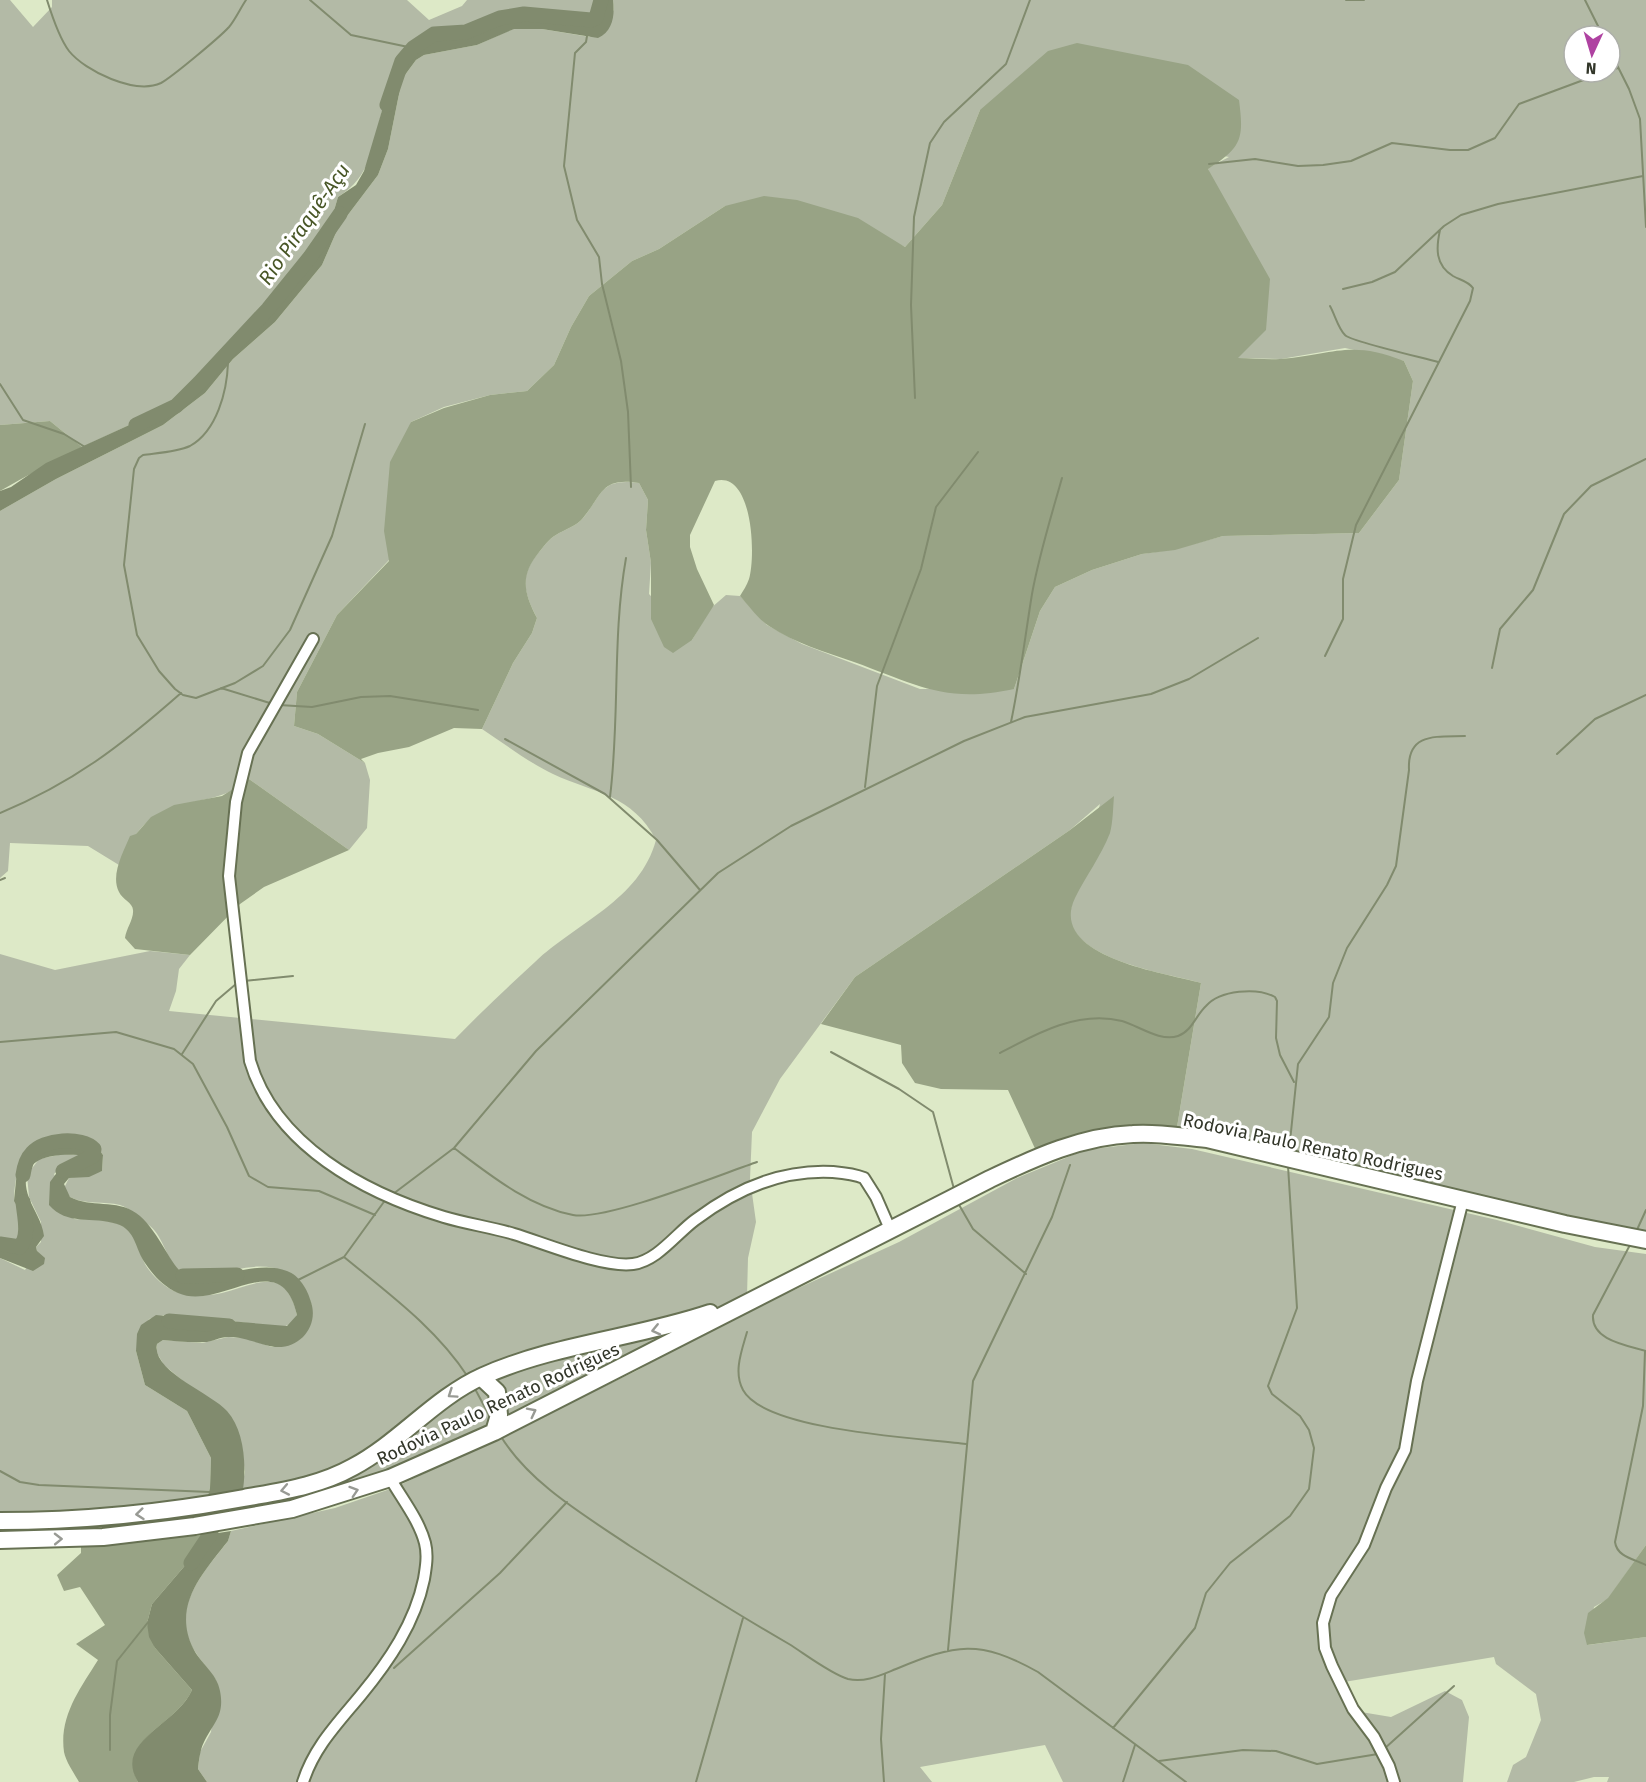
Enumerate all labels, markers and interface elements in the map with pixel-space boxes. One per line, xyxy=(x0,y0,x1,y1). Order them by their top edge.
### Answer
north arrow xyxy=(1562,24,1622,84)
text: N xyxy=(1585,59,1597,78)
water label: Rio Piraquê-Açu xyxy=(253,159,356,290)
street label: Rodovia Paulo Renato Rodrigues xyxy=(1181,1109,1445,1185)
one-way arrow xyxy=(652,1322,662,1335)
street label: Rodovia Paulo Renato Rodrigues xyxy=(373,1338,623,1470)
one-way arrow xyxy=(448,1387,458,1399)
one-way arrow xyxy=(526,1407,537,1419)
one-way arrow xyxy=(281,1483,291,1496)
one-way arrow xyxy=(348,1486,359,1498)
one-way arrow xyxy=(135,1507,144,1520)
one-way arrow xyxy=(54,1533,63,1546)

